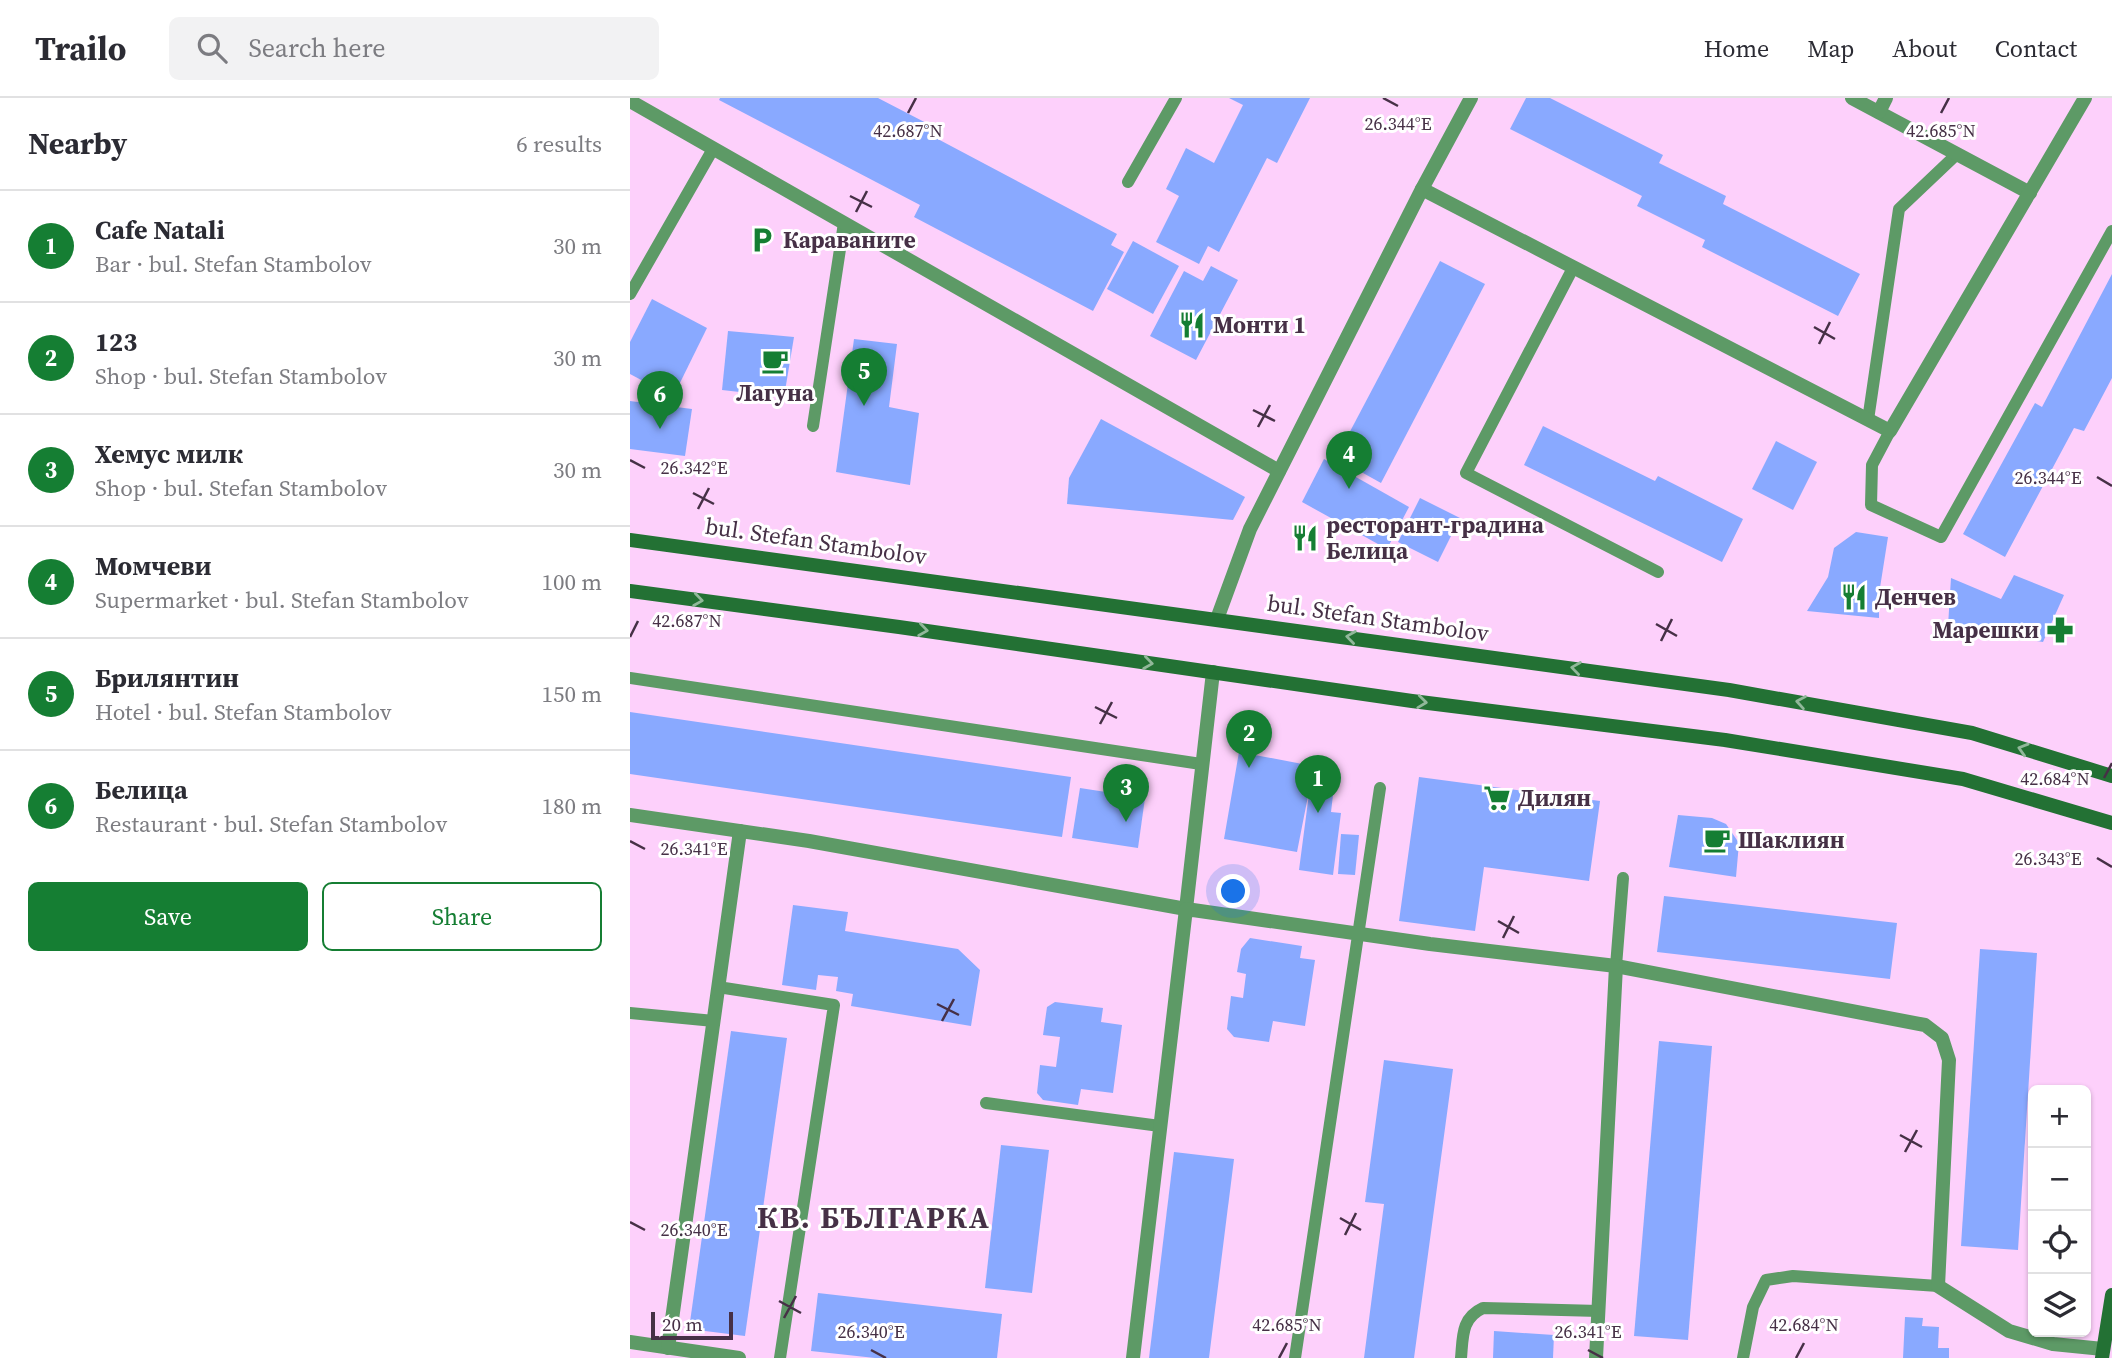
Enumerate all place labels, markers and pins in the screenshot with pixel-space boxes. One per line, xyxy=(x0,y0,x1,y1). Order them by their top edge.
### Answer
place label: Караваните xyxy=(783,224,916,256)
parking icon: Караваните xyxy=(747,225,777,255)
place label: Монти 1 xyxy=(1213,309,1306,341)
restaurant icon: Монти 1 xyxy=(1177,310,1207,340)
cafe icon: Лагуна xyxy=(760,346,790,376)
pin: 5 xyxy=(841,348,887,406)
pin: 6 xyxy=(637,371,683,429)
place label: Лагуна xyxy=(736,377,815,409)
pin: 4 xyxy=(1326,431,1372,489)
place label: ресторант-градина Белица xyxy=(1326,509,1545,567)
restaurant icon: ресторант-градина Белица xyxy=(1290,523,1320,553)
place label: Денчев xyxy=(1875,581,1956,613)
restaurant icon: Денчев xyxy=(1839,582,1869,612)
place label: Марешки xyxy=(1932,614,2039,646)
pharmacy icon: Марешки xyxy=(2045,615,2075,645)
pin: 2 xyxy=(1226,710,1272,768)
pin: 1 xyxy=(1295,755,1341,813)
pin: 3 xyxy=(1103,764,1149,822)
place label: Дилян xyxy=(1518,782,1591,814)
supermarket icon: Дилян xyxy=(1482,783,1512,813)
place label: Шаклиян xyxy=(1738,824,1845,856)
cafe icon: Шаклиян xyxy=(1702,825,1732,855)

